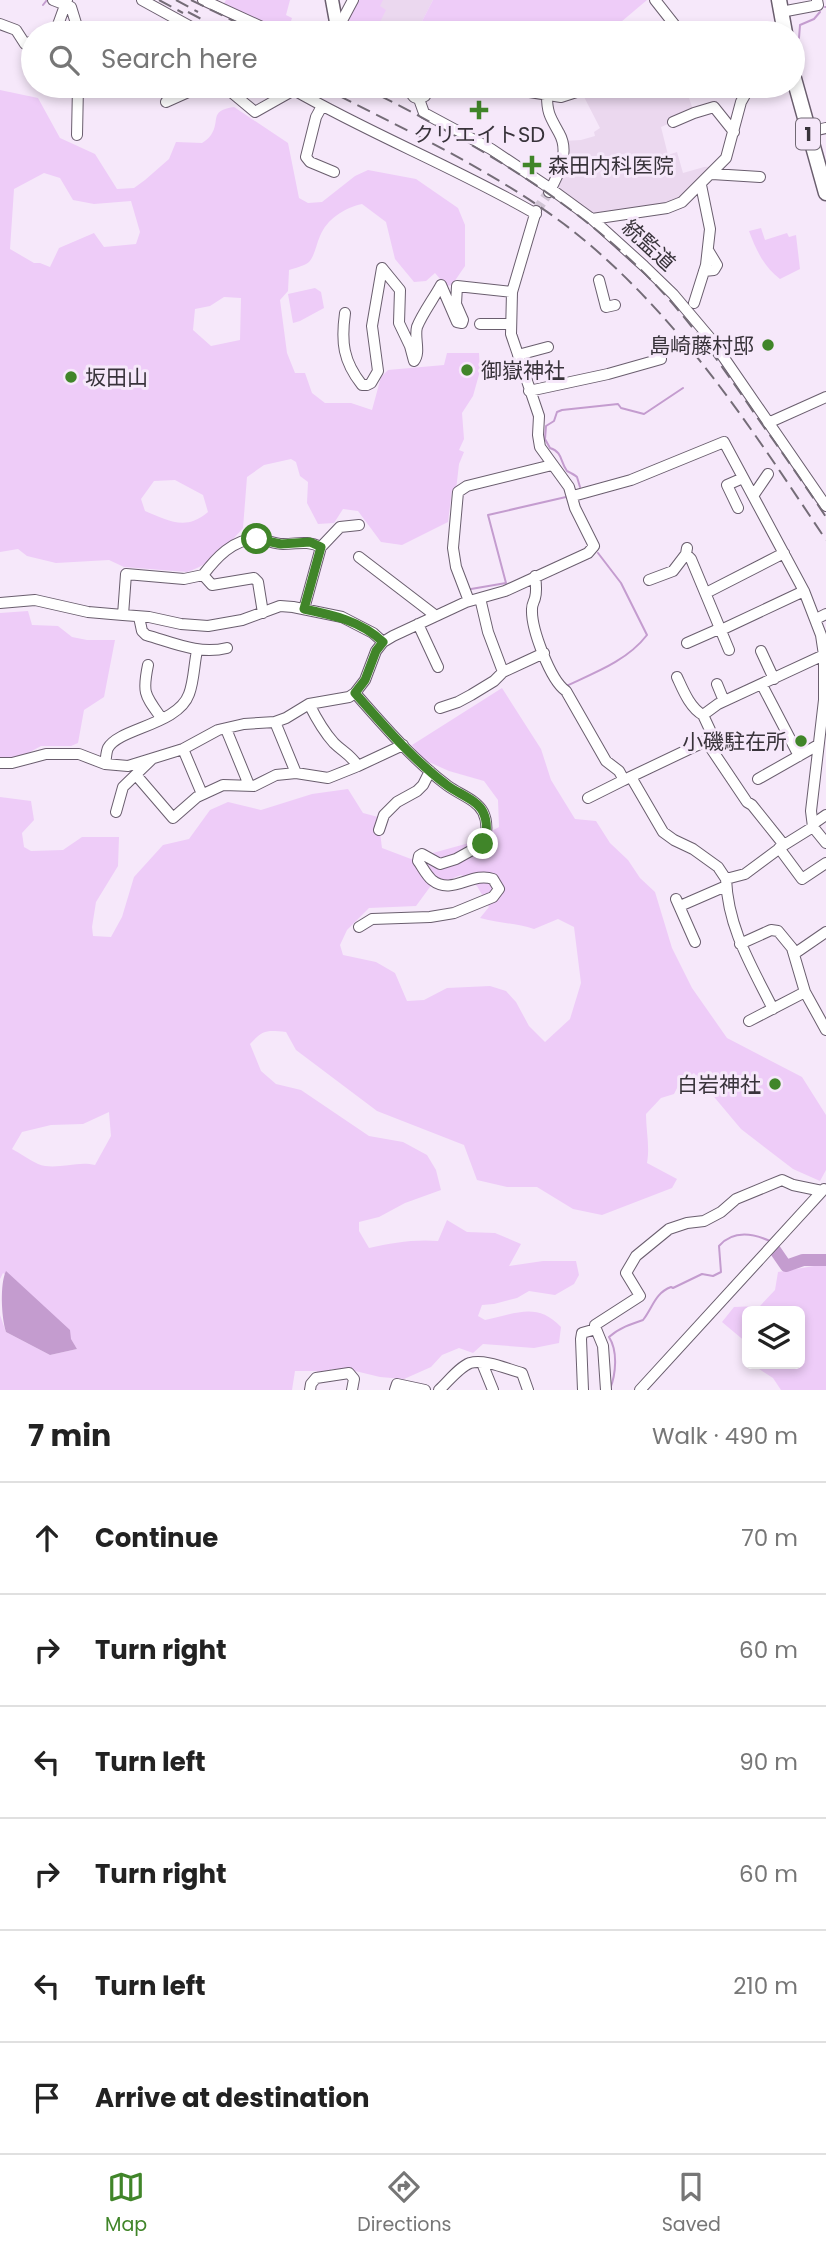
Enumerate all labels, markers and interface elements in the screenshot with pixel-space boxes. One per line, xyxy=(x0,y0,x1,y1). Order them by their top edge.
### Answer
search box xyxy=(21,21,805,98)
icon: search xyxy=(45,41,83,79)
text: Search here xyxy=(101,41,258,77)
marker: クリエイトSD xyxy=(471,102,487,118)
road number: 1 xyxy=(796,118,820,150)
place label: クリエイトSD xyxy=(413,120,545,149)
place label: 森田内科医院 xyxy=(548,151,674,180)
marker: 森田内科医院 xyxy=(522,155,542,175)
street label: 統監道 xyxy=(616,213,682,277)
place label: 島崎藤村邸 xyxy=(649,331,754,360)
marker: 島崎藤村邸 xyxy=(760,337,776,353)
place label: 御嶽神社 xyxy=(481,356,565,385)
marker: 御嶽神社 xyxy=(459,362,475,378)
place label: 坂田山 xyxy=(85,363,148,392)
marker: 坂田山 xyxy=(63,369,79,385)
route start xyxy=(241,523,272,554)
place label: 小磯駐在所 xyxy=(682,727,787,756)
marker: 小磯駐在所 xyxy=(793,733,809,749)
route end xyxy=(467,828,498,859)
place label: 白岩神社 xyxy=(677,1070,761,1099)
marker: 白岩神社 xyxy=(767,1076,783,1092)
map controls xyxy=(742,1306,805,1369)
button: layers xyxy=(742,1306,805,1369)
text: 7 min xyxy=(28,1414,111,1457)
text: Walk · 490 m xyxy=(652,1420,798,1452)
icon: ahead xyxy=(28,1519,66,1557)
text: Continue xyxy=(95,1520,218,1556)
text: 70 m xyxy=(741,1522,798,1554)
icon: right xyxy=(28,1631,66,1669)
text: Turn right xyxy=(95,1632,227,1668)
text: 60 m xyxy=(739,1634,798,1666)
icon: left xyxy=(28,1743,66,1781)
text: Turn left xyxy=(95,1744,206,1780)
text: 90 m xyxy=(739,1746,798,1778)
icon: right xyxy=(28,1855,66,1893)
text: Turn right xyxy=(95,1856,227,1892)
text: 60 m xyxy=(739,1858,798,1890)
icon: left xyxy=(28,1967,66,2005)
text: Turn left xyxy=(95,1968,206,2004)
text: 210 m xyxy=(733,1970,798,2002)
icon: arrive xyxy=(28,2079,66,2117)
text: Arrive at destination xyxy=(95,2080,370,2116)
tab: Map xyxy=(105,2168,147,2239)
tab: Directions xyxy=(357,2168,452,2239)
tab: Saved xyxy=(662,2168,721,2239)

